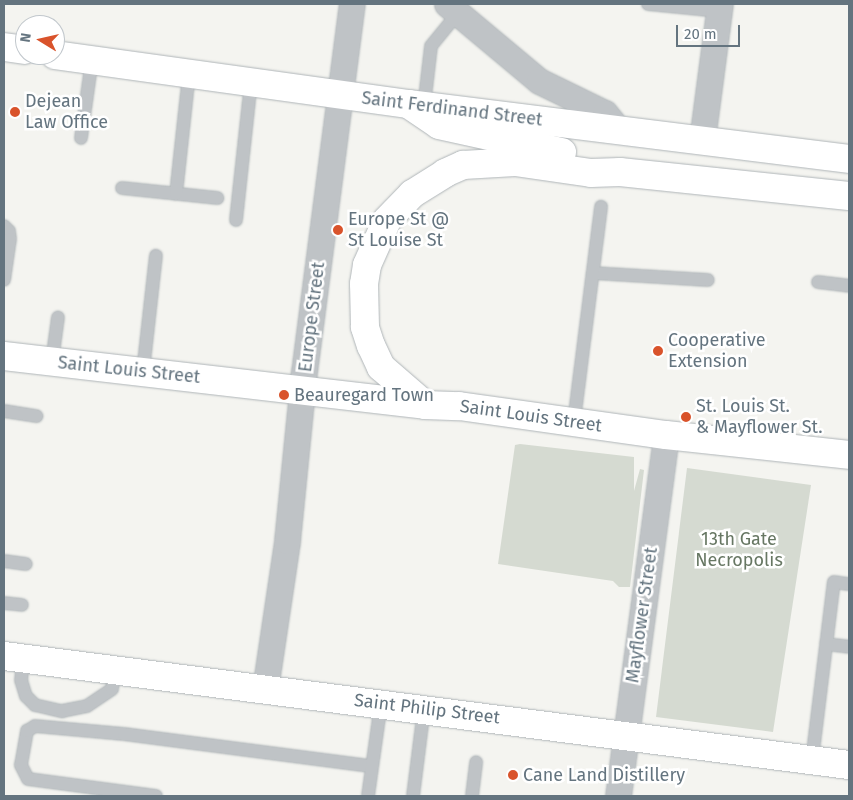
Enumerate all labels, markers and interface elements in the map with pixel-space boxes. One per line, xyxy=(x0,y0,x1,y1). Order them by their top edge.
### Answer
north arrow xyxy=(15,15,65,65)
scale bar xyxy=(678,15,742,47)
text: 20 m xyxy=(684,25,717,43)
text: N xyxy=(17,32,35,44)
street label: Saint Ferdinand Street xyxy=(360,87,544,131)
place label: Dejean Law Office xyxy=(25,91,108,134)
marker: Dejean Law Office xyxy=(9,106,21,118)
place label: Europe St @ St Louise St xyxy=(348,209,449,252)
marker: Europe St @ St Louise St xyxy=(332,224,344,236)
street label: Europe Street xyxy=(295,261,329,373)
place label: Cooperative Extension xyxy=(668,330,766,372)
marker: Cooperative Extension xyxy=(652,345,664,357)
street label: Saint Louis Street xyxy=(57,352,201,388)
place label: Beauregard Town xyxy=(294,384,434,406)
marker: Beauregard Town xyxy=(278,389,290,401)
street label: Saint Louis Street xyxy=(459,395,603,437)
place label: St. Louis St. & Mayflower St. xyxy=(696,396,822,438)
marker: St. Louis St. & Mayflower St. xyxy=(680,411,692,423)
park label: 13th Gate Necropolis xyxy=(695,529,783,572)
street label: Mayflower Street xyxy=(622,546,662,684)
street label: Saint Philip Street xyxy=(353,689,501,729)
place label: Cane Land Distillery xyxy=(523,764,685,786)
marker: Cane Land Distillery xyxy=(507,769,519,781)

